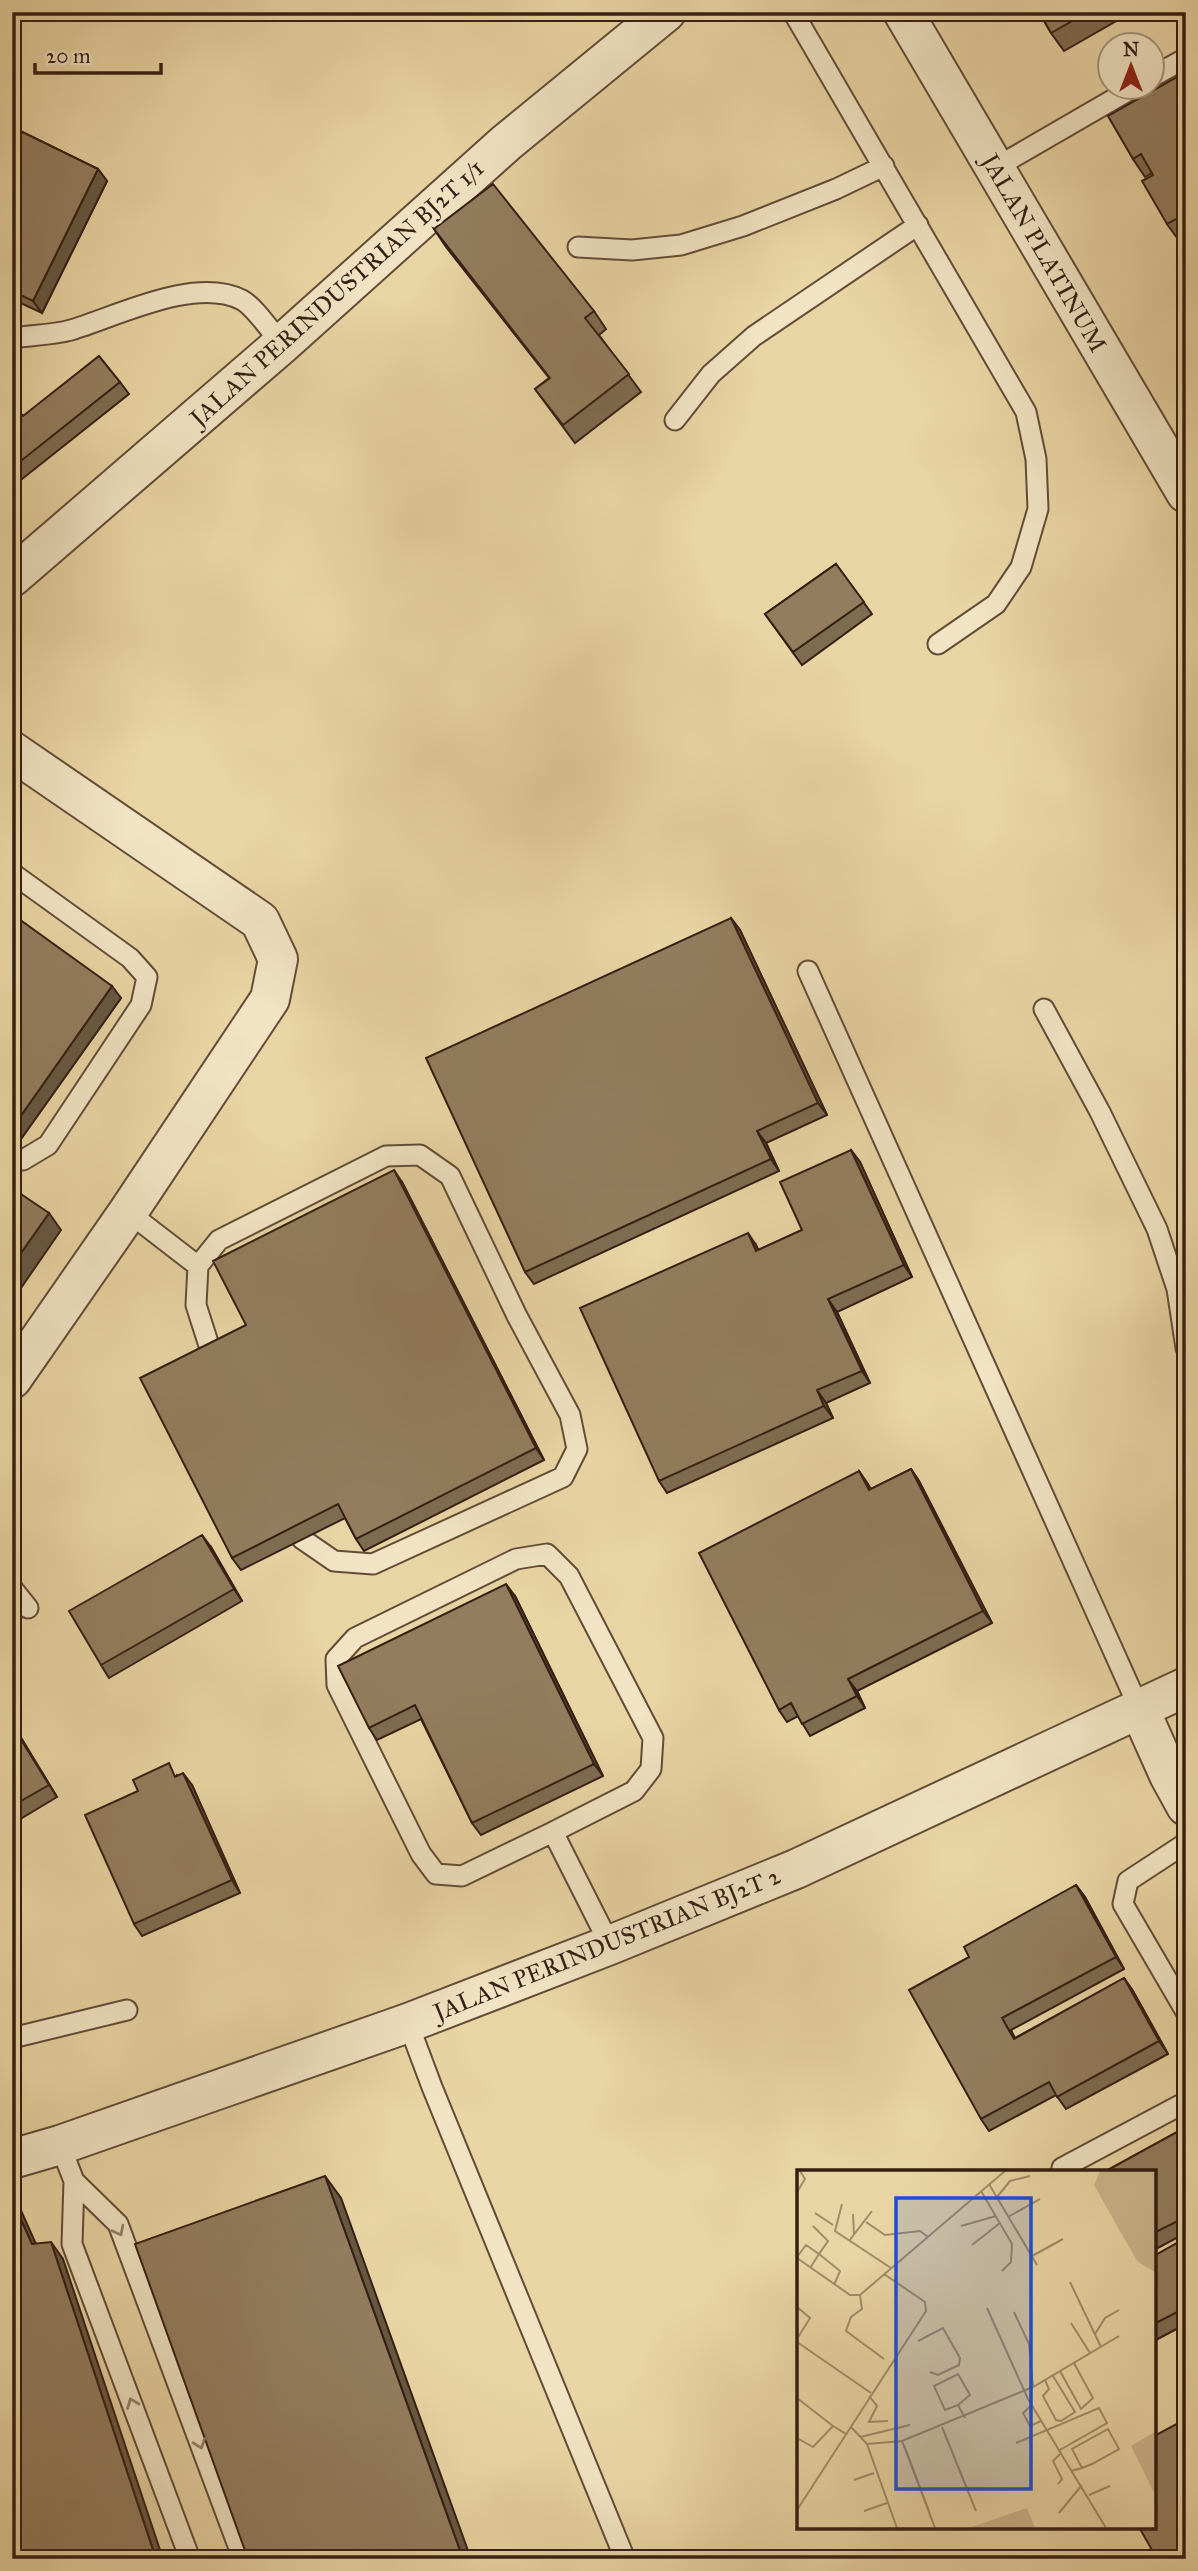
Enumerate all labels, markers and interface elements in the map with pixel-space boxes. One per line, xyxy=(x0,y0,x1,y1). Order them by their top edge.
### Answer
scale bar xyxy=(35,32,161,76)
north arrow xyxy=(1096,32,1166,102)
text: N xyxy=(1123,38,1139,61)
text: 20 m xyxy=(46,43,91,69)
street label: JALAN PLATINUM xyxy=(973,146,1113,358)
street label: JALAN PERINDUSTRIAN BJ2T 1/1 xyxy=(182,153,490,435)
street label: JALAN PERINDUSTRIAN BJ2T 2 xyxy=(426,1860,785,2029)
inset map xyxy=(797,2170,1156,2529)
one-way arrow xyxy=(111,2224,125,2236)
one-way arrow xyxy=(126,2398,140,2410)
one-way arrow xyxy=(192,2437,206,2449)

